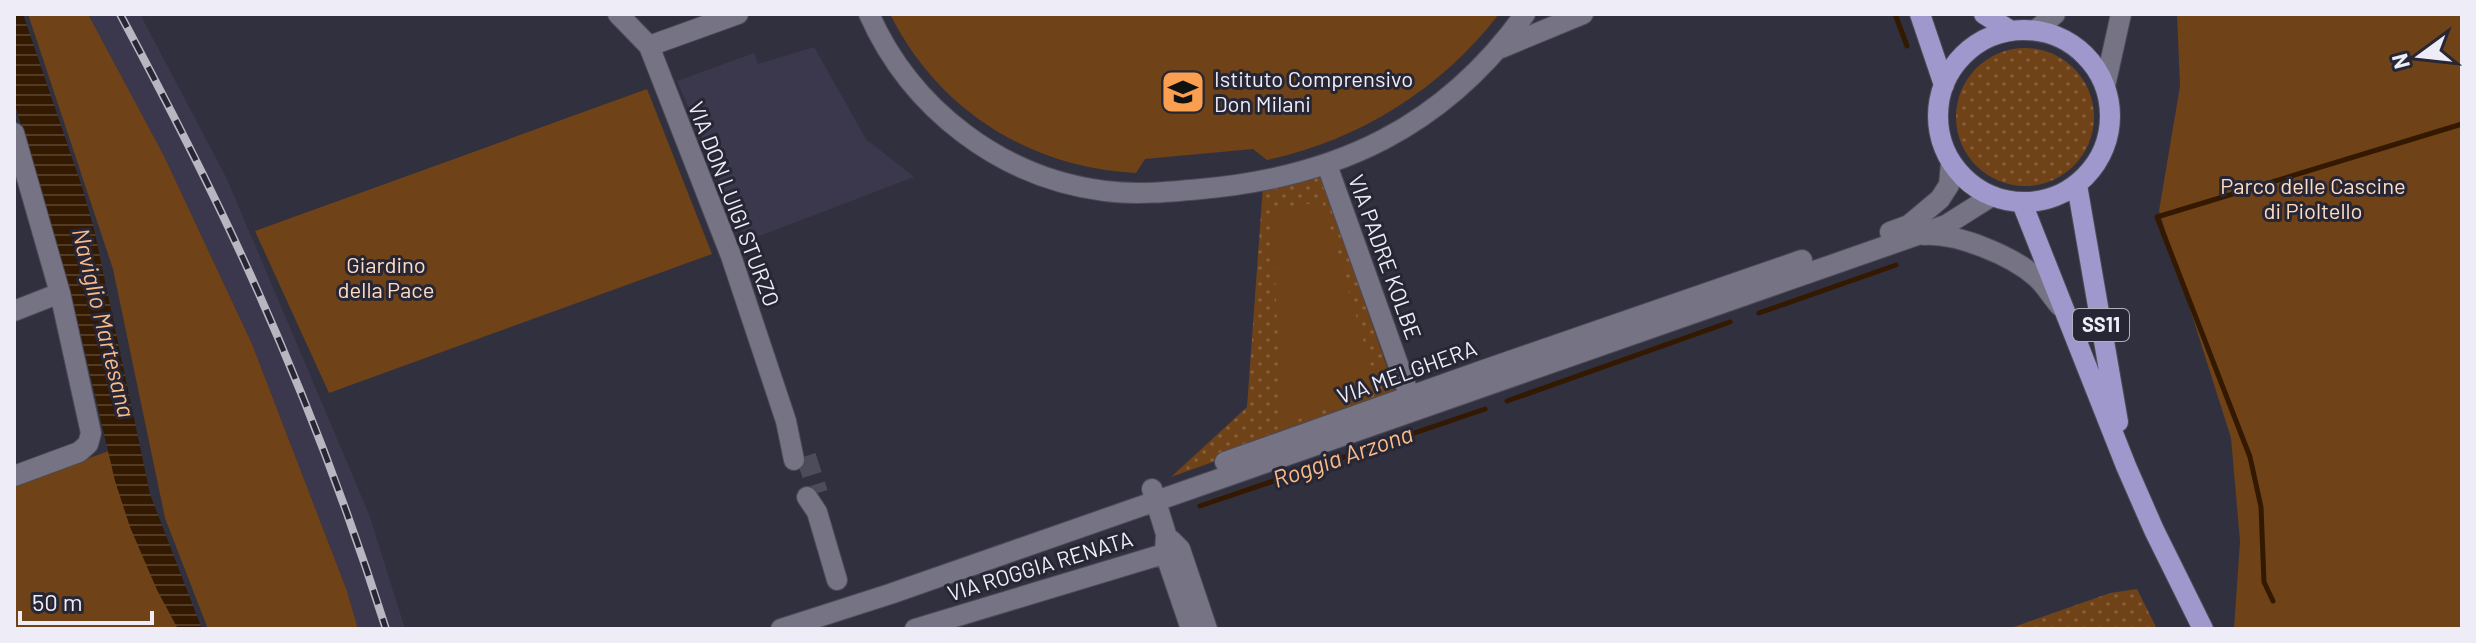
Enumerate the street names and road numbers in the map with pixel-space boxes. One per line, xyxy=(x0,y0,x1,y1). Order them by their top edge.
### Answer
street label: VIA DON LUIGI STURZO xyxy=(684,98,786,310)
street label: VIA PADRE KOLBE xyxy=(1344,171,1428,343)
road number: SS11 xyxy=(2073,309,2129,341)
street label: VIA MELGHERA xyxy=(1333,334,1480,408)
street label: VIA ROGGIA RENATA xyxy=(944,525,1135,606)

